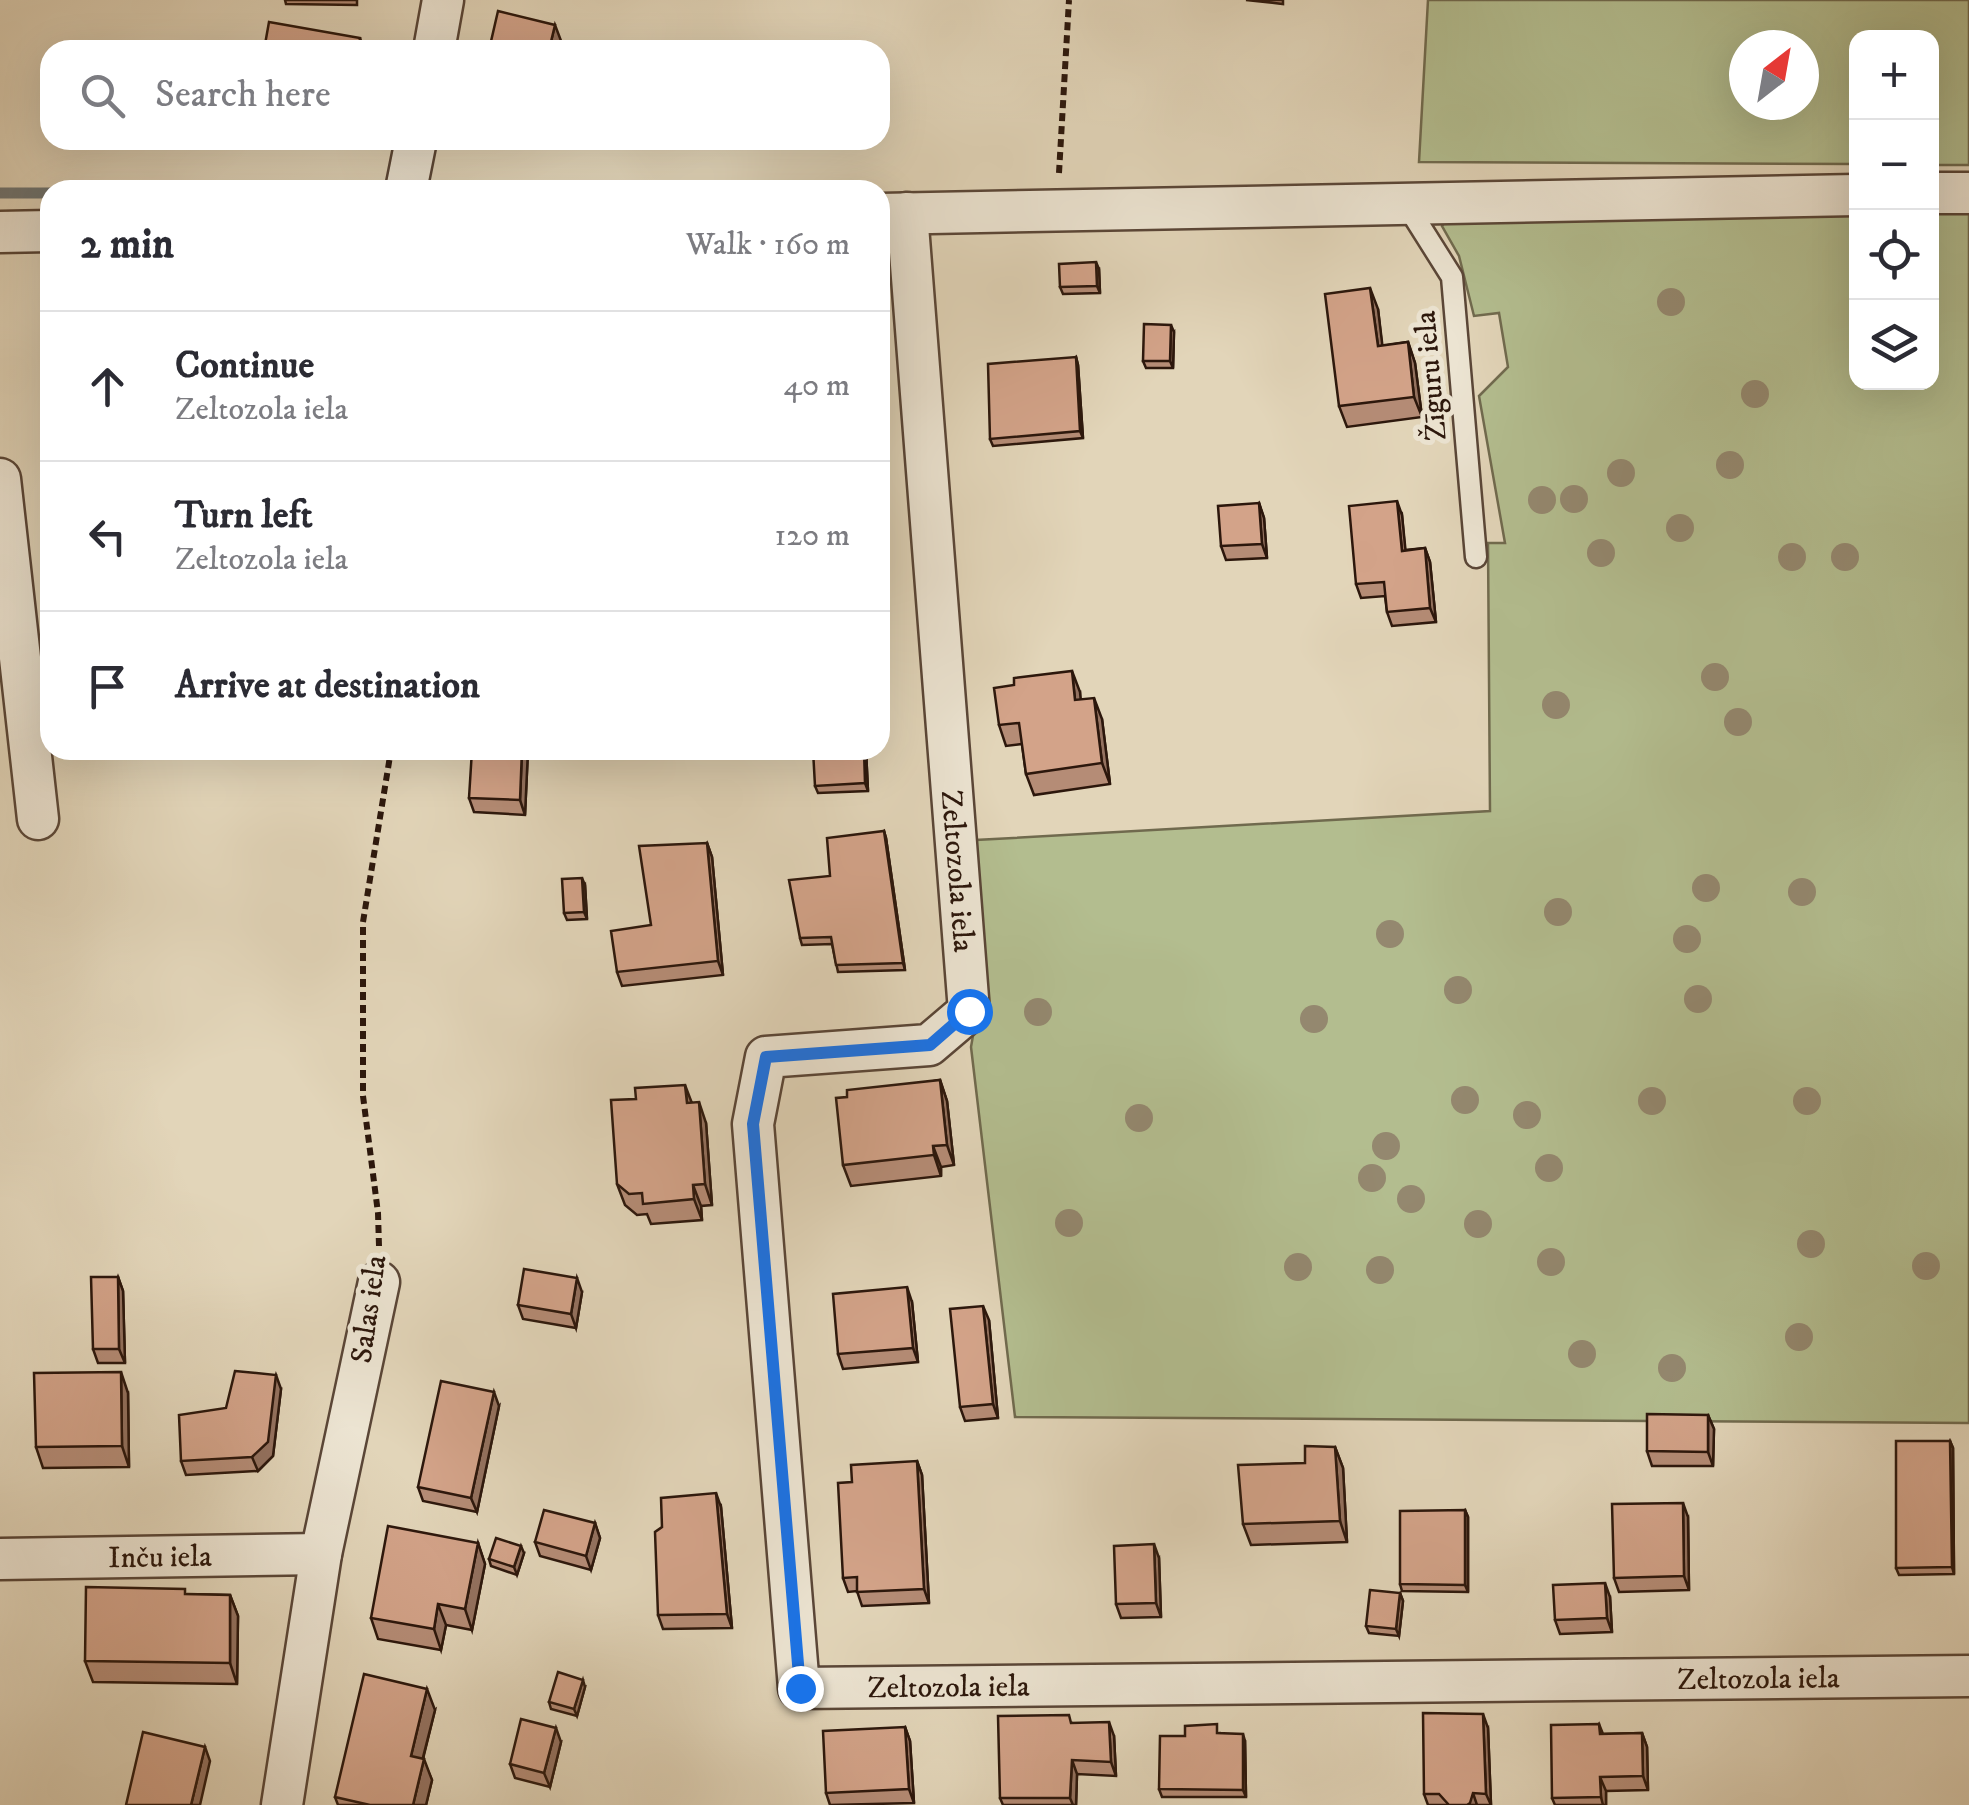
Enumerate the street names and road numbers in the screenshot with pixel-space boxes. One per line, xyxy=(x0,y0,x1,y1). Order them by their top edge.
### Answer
street label: Žīguru iela xyxy=(1405,309,1456,442)
street label: Zeltozola iela xyxy=(932,789,981,954)
street label: Salas iela xyxy=(344,1253,395,1366)
street label: Inču iela xyxy=(108,1539,212,1577)
street label: Zeltozola iela xyxy=(1677,1660,1840,1699)
street label: Zeltozola iela xyxy=(867,1669,1030,1707)

